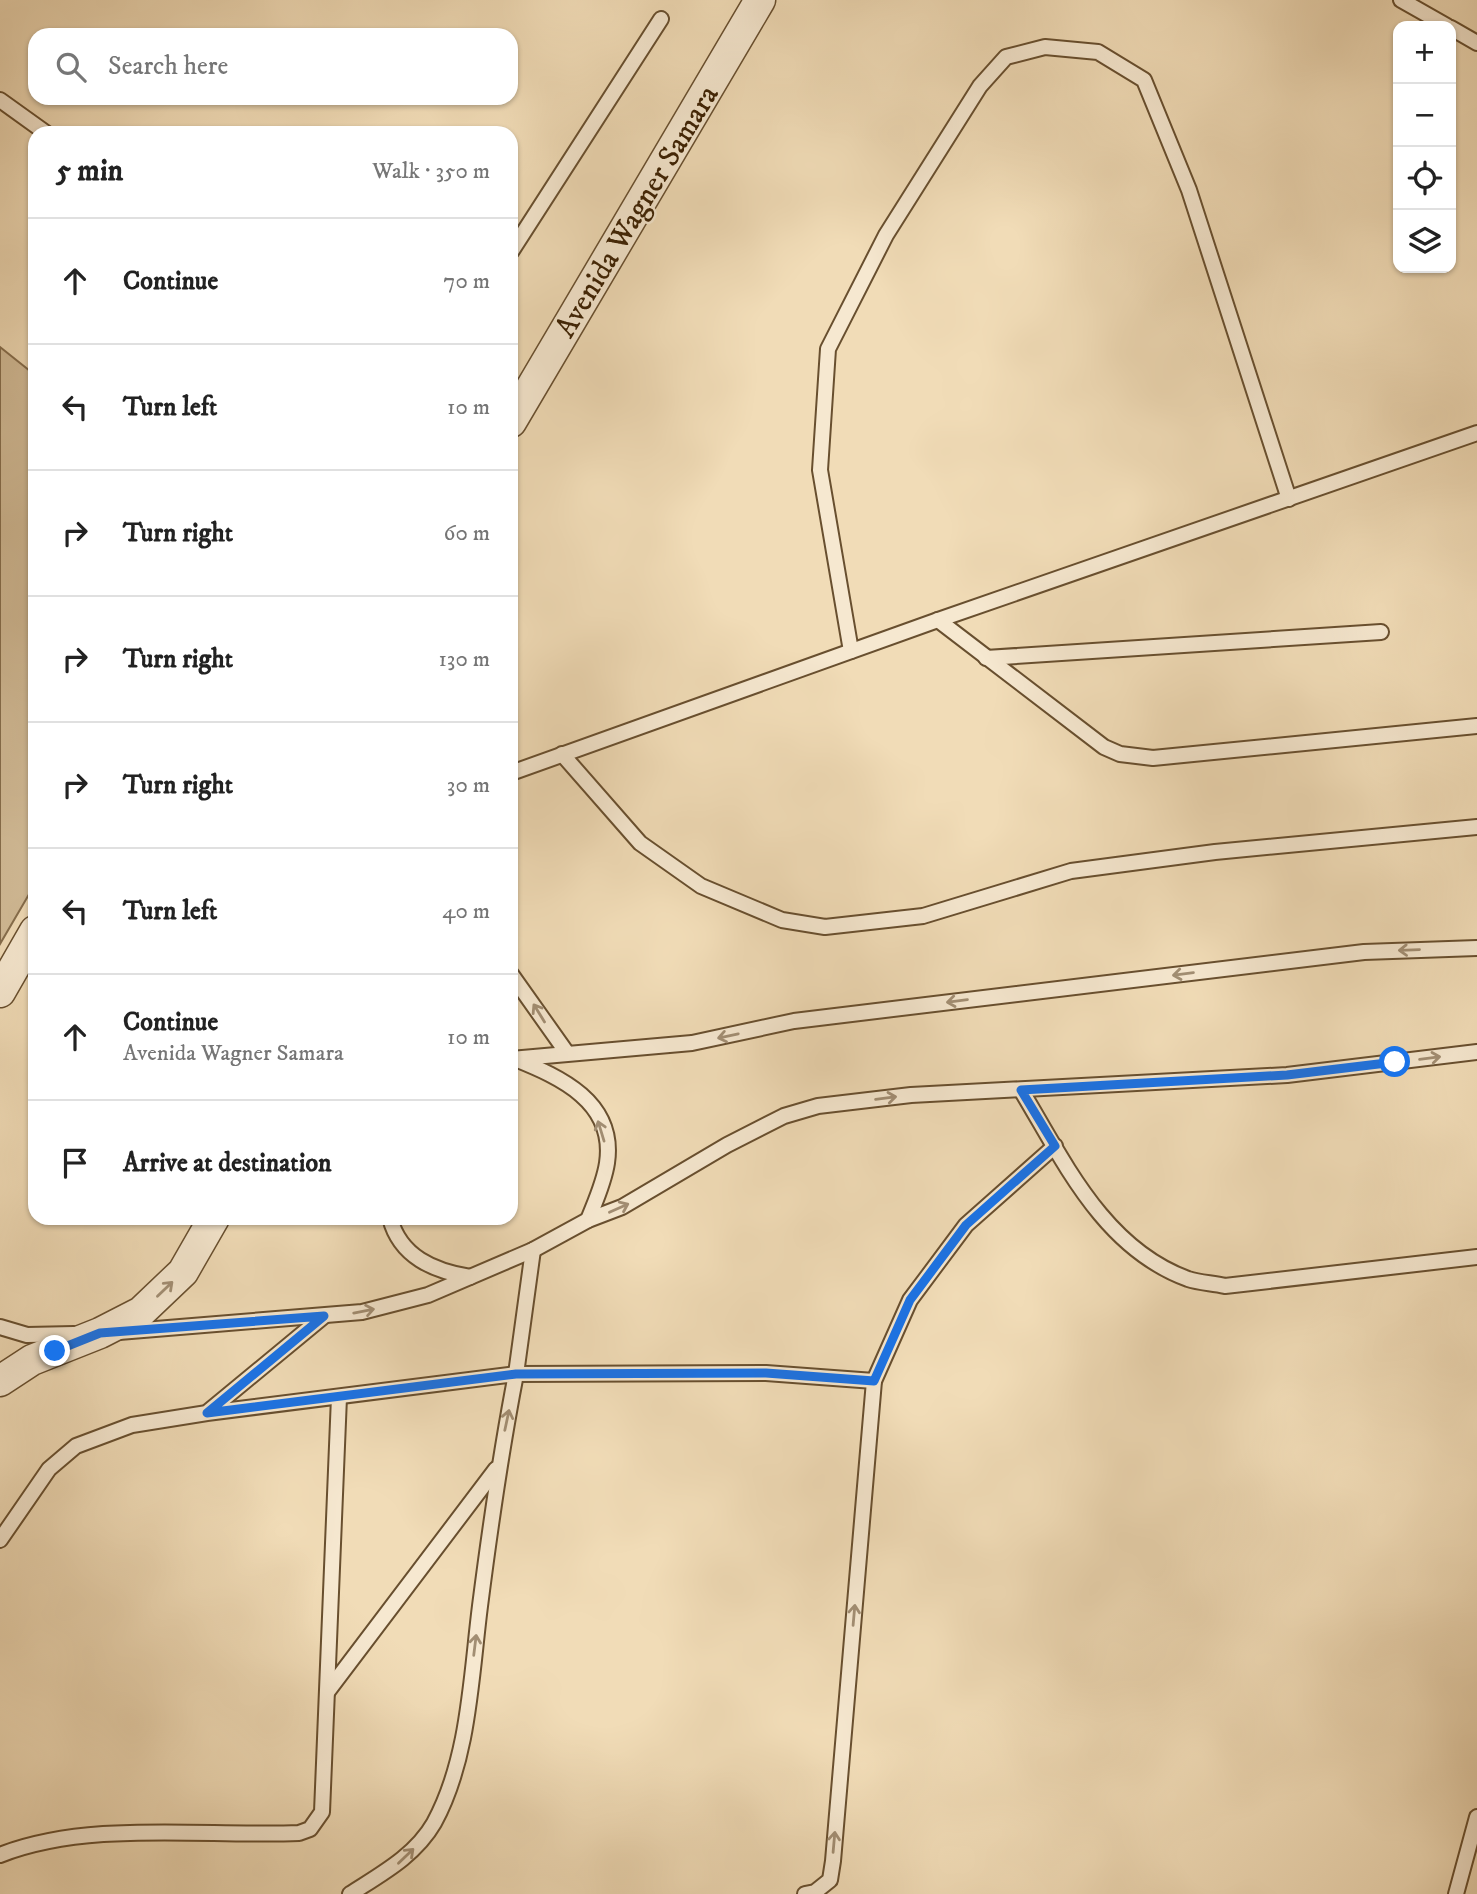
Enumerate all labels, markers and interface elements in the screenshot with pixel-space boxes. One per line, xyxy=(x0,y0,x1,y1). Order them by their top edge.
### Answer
map controls xyxy=(1393,21,1456,273)
button: + xyxy=(1393,21,1456,84)
search box xyxy=(28,28,518,105)
icon: search xyxy=(52,48,90,86)
text: Search here xyxy=(108,50,228,83)
street label: Avenida Wagner Samara xyxy=(547,79,727,345)
button: − xyxy=(1393,84,1456,147)
button: locate xyxy=(1393,147,1456,210)
text: 5 min xyxy=(56,153,123,190)
text: Walk · 350 m xyxy=(372,157,490,186)
button: layers xyxy=(1393,210,1456,273)
icon: ahead xyxy=(56,262,94,300)
text: Continue xyxy=(123,265,218,298)
text: 70 m xyxy=(443,267,490,296)
icon: left xyxy=(56,388,94,426)
text: Turn left xyxy=(123,391,217,424)
text: 10 m xyxy=(447,393,490,422)
icon: right xyxy=(56,514,94,552)
text: Turn right xyxy=(123,517,233,550)
text: 60 m xyxy=(443,519,490,548)
icon: right xyxy=(56,640,94,678)
text: Turn right xyxy=(123,643,233,676)
text: 130 m xyxy=(438,645,490,674)
icon: right xyxy=(56,766,94,804)
text: Turn right xyxy=(123,769,233,802)
text: 30 m xyxy=(447,771,490,800)
icon: left xyxy=(56,892,94,930)
text: Turn left xyxy=(123,895,217,928)
text: 40 m xyxy=(442,897,490,926)
one-way arrow xyxy=(1398,944,1421,957)
one-way arrow xyxy=(1172,968,1194,981)
one-way arrow xyxy=(946,995,969,1008)
one-way arrow xyxy=(532,1004,546,1024)
text: Continue xyxy=(123,1006,218,1039)
icon: ahead xyxy=(56,1018,94,1056)
text: 10 m xyxy=(447,1023,490,1052)
one-way arrow xyxy=(717,1029,740,1043)
text: Avenida Wagner Samara xyxy=(123,1039,344,1068)
route start xyxy=(1379,1046,1410,1077)
one-way arrow xyxy=(1418,1051,1441,1064)
one-way arrow xyxy=(874,1092,897,1105)
one-way arrow xyxy=(594,1121,607,1143)
icon: arrive xyxy=(56,1144,94,1182)
text: Arrive at destination xyxy=(123,1147,332,1180)
one-way arrow xyxy=(608,1201,629,1214)
one-way arrow xyxy=(156,1280,173,1297)
one-way arrow xyxy=(352,1303,375,1317)
route end xyxy=(39,1335,70,1366)
one-way arrow xyxy=(501,1409,515,1432)
one-way arrow xyxy=(848,1604,861,1627)
one-way arrow xyxy=(469,1634,482,1657)
one-way arrow xyxy=(828,1831,841,1853)
one-way arrow xyxy=(397,1847,414,1864)

